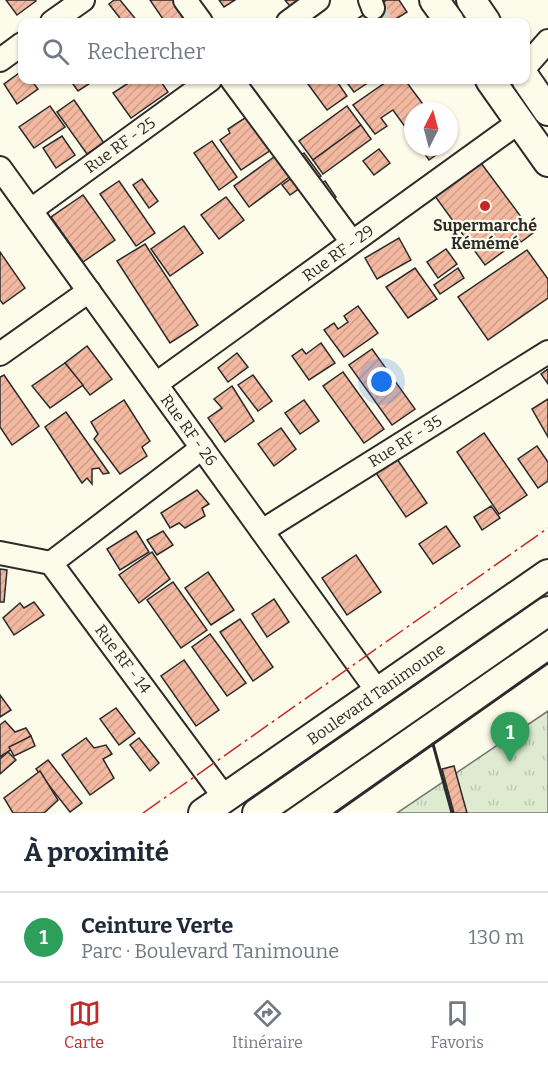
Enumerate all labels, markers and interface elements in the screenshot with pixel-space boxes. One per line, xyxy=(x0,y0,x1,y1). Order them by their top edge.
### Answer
search box xyxy=(18,18,530,84)
icon: search xyxy=(39,35,72,68)
text: Rechercher xyxy=(87,38,205,65)
north arrow xyxy=(404,102,458,156)
street label: Rue RF - 25 xyxy=(81,113,159,177)
marker: Supermarché Kémémé xyxy=(478,199,492,213)
place label: Supermarché Kémémé xyxy=(433,216,537,253)
street label: Rue RF - 29 xyxy=(299,221,377,285)
your location xyxy=(367,367,396,396)
street label: Rue RF - 26 xyxy=(157,391,221,469)
street label: Rue RF - 35 xyxy=(365,411,445,471)
street label: Rue RF - 14 xyxy=(91,621,155,698)
street label: Boulevard Tanimoune xyxy=(303,639,449,749)
pin: 1 xyxy=(490,712,530,762)
text: À proximité xyxy=(24,837,169,868)
text: Ceinture Verte xyxy=(81,912,233,939)
text: 1 xyxy=(39,925,48,949)
text: 130 m xyxy=(469,925,524,949)
text: Parc · Boulevard Tanimoune xyxy=(81,939,339,963)
tab: Carte xyxy=(64,997,104,1052)
tab: Itinéraire xyxy=(232,997,303,1052)
tab: Favoris xyxy=(431,997,484,1052)

